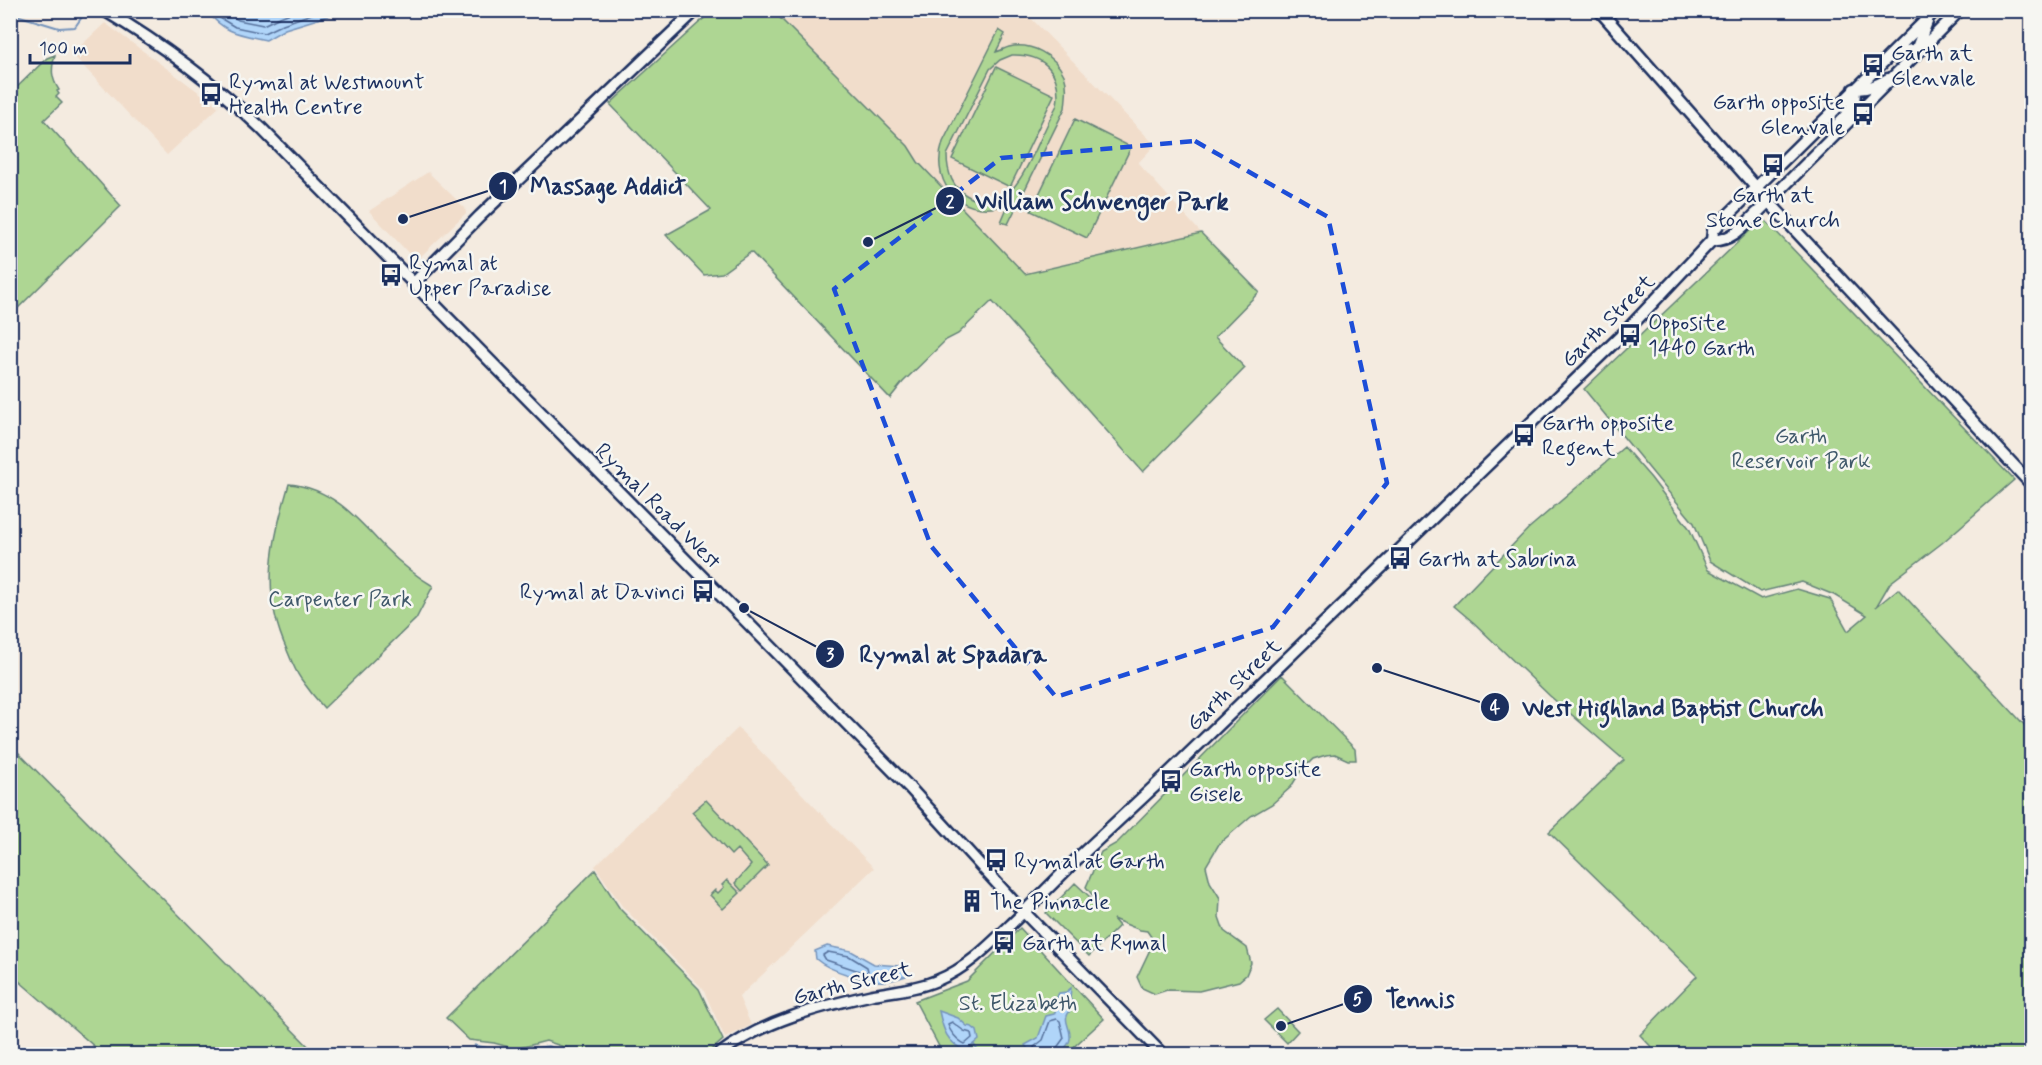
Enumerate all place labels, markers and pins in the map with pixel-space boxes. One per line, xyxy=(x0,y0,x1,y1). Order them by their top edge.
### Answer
place label: Garth at Glenvale xyxy=(1891,40,1976,93)
bus stop icon: Garth at Glenvale xyxy=(1860,52,1886,78)
place label: Rymal at Westmount Health Centre xyxy=(229,69,424,122)
bus stop icon: Rymal at Westmount Health Centre xyxy=(198,81,224,107)
place label: Garth opposite Glenvale xyxy=(1713,89,1845,142)
bus stop icon: Garth opposite Glenvale xyxy=(1850,101,1876,127)
bus stop icon: Garth at Stone Church xyxy=(1760,152,1786,178)
callout: Massage Addict xyxy=(488,165,698,207)
callout: William Schwenger Park xyxy=(935,180,1239,222)
place label: Garth at Stone Church xyxy=(1706,182,1840,235)
place label: Rymal at Upper Paradise xyxy=(409,250,551,303)
bus stop icon: Rymal at Upper Paradise xyxy=(378,262,404,288)
place label: Opposite 1440 Garth xyxy=(1648,310,1755,363)
bus stop icon: Opposite 1440 Garth xyxy=(1617,322,1643,348)
place label: Garth opposite Regent xyxy=(1542,410,1675,466)
bus stop icon: Garth opposite Regent xyxy=(1511,422,1537,448)
bus stop icon: Garth at Sabrina xyxy=(1387,545,1413,571)
place label: Garth at Sabrina xyxy=(1418,546,1577,574)
bus stop icon: Rymal at Davinci xyxy=(690,578,716,604)
place label: Rymal at Davinci xyxy=(520,579,685,607)
callout: Rymal at Spadara xyxy=(815,633,1062,675)
callout: West Highland Baptist Church xyxy=(1480,686,1835,728)
place label: Garth opposite Gisele xyxy=(1189,756,1322,809)
bus stop icon: Garth opposite Gisele xyxy=(1158,768,1184,794)
bus stop icon: Rymal at Garth xyxy=(983,847,1009,873)
place label: Rymal at Garth xyxy=(1014,848,1165,876)
building icon: The Pinnacle xyxy=(959,888,985,914)
place label: The Pinnacle xyxy=(990,889,1110,917)
bus stop icon: Garth at Rymal xyxy=(991,929,1017,955)
place label: Garth at Rymal xyxy=(1022,930,1167,958)
callout: Tennis xyxy=(1343,978,1466,1020)

